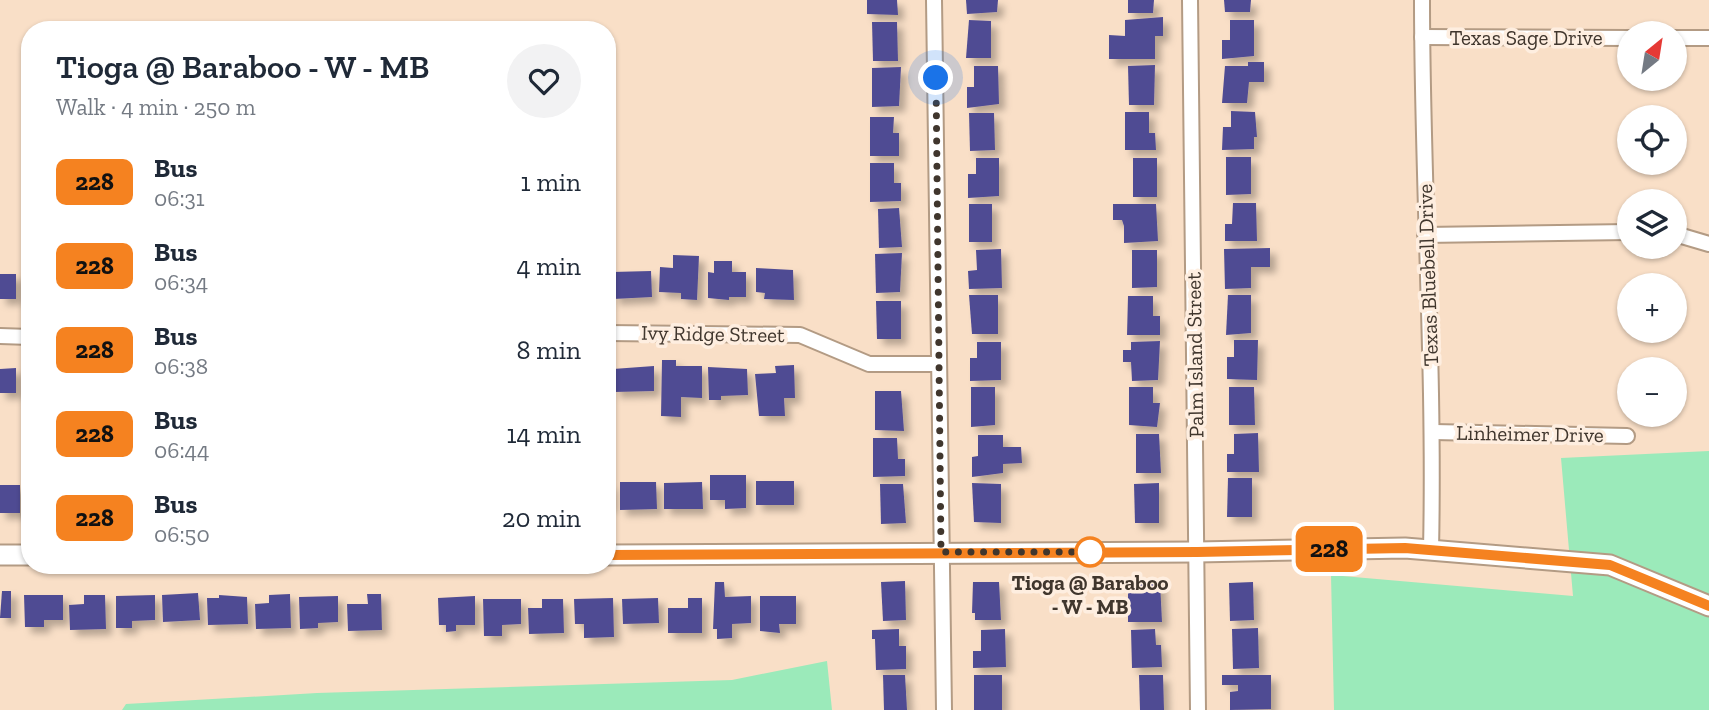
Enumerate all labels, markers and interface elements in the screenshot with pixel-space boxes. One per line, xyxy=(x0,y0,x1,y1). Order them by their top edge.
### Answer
north arrow xyxy=(1617,21,1687,91)
map controls xyxy=(1617,21,1687,427)
street label: Texas Sage Drive xyxy=(1449,25,1603,50)
button: heart xyxy=(507,44,581,118)
text: Tioga @ Baraboo - W - MB xyxy=(56,47,429,86)
your location xyxy=(918,60,953,95)
text: Walk · 4 min · 250 m xyxy=(56,93,256,121)
button: locate xyxy=(1617,105,1687,175)
text: Bus xyxy=(154,152,197,184)
text: 1 min xyxy=(520,166,581,198)
text: 228 xyxy=(75,167,114,196)
street label: Texas Bluebell Drive xyxy=(1412,183,1443,367)
text: 06:31 xyxy=(154,184,205,212)
button: layers xyxy=(1617,189,1687,259)
text: Bus xyxy=(154,236,197,268)
text: 4 min xyxy=(516,250,581,282)
text: 228 xyxy=(75,251,114,280)
text: 06:34 xyxy=(154,268,208,296)
street label: Palm Island Street xyxy=(1181,272,1208,438)
button: + xyxy=(1617,273,1687,343)
text: Bus xyxy=(154,320,197,352)
street label: Ivy Ridge Street xyxy=(641,320,785,347)
text: 8 min xyxy=(516,334,581,366)
text: 228 xyxy=(75,335,114,364)
text: 06:38 xyxy=(154,352,208,380)
button: − xyxy=(1617,357,1687,427)
text: Bus xyxy=(154,404,197,436)
text: 14 min xyxy=(506,418,581,450)
text: 228 xyxy=(75,419,114,448)
street label: Linheimer Drive xyxy=(1456,420,1604,447)
text: 06:44 xyxy=(154,436,209,464)
text: Bus xyxy=(154,488,197,520)
text: 20 min xyxy=(502,502,581,534)
text: 228 xyxy=(75,503,114,532)
text: 06:50 xyxy=(154,520,210,548)
line badge: 228 xyxy=(1289,526,1369,572)
text: 228 xyxy=(1310,534,1348,563)
marker: Tioga @ Baraboo - W - MB xyxy=(1075,537,1105,567)
place label: Tioga @ Baraboo - W - MB xyxy=(1011,570,1169,619)

